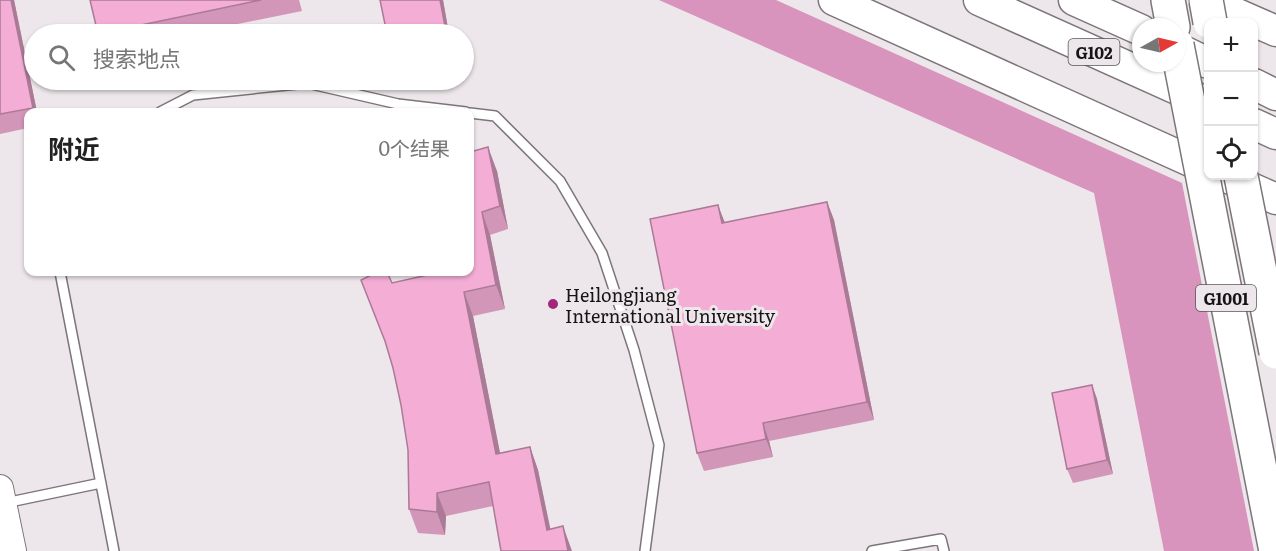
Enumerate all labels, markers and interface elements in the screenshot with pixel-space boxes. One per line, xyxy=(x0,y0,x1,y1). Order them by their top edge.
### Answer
north arrow xyxy=(1132,18,1186,72)
map controls xyxy=(1204,18,1258,180)
button: + xyxy=(1204,18,1258,72)
search box xyxy=(24,24,474,90)
road number: G102 xyxy=(1068,39,1120,65)
icon: search xyxy=(45,41,78,74)
text: 搜索地点 xyxy=(93,41,181,74)
button: − xyxy=(1204,72,1258,126)
button: locate xyxy=(1204,126,1258,180)
text: 附近 xyxy=(48,128,100,167)
text: 0个结果 xyxy=(378,132,450,162)
place label: Heilongjiang International University xyxy=(565,281,776,329)
road number: G1001 xyxy=(1196,285,1256,311)
marker: Heilongjiang International University xyxy=(546,297,560,311)

